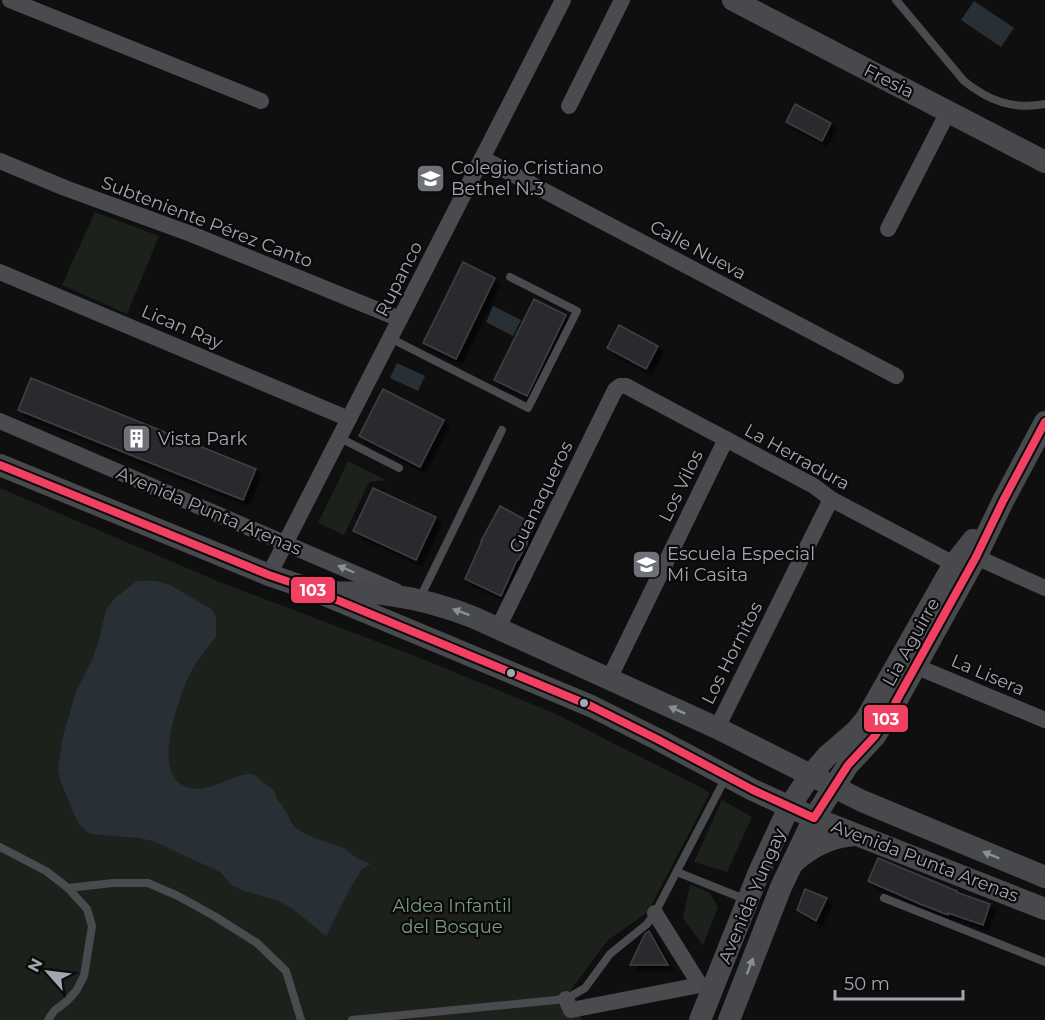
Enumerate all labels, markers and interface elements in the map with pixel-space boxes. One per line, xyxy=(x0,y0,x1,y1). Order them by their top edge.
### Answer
street label: Fresia xyxy=(860,59,918,103)
place label: Colegio Cristiano Bethel N.3 xyxy=(451,157,603,200)
school or university icon: Colegio Cristiano Bethel N.3 xyxy=(414,162,446,194)
street label: Subteniente Pérez Canto xyxy=(98,171,316,273)
street label: Calle Nueva xyxy=(646,215,750,285)
street label: Rupanco xyxy=(371,238,427,320)
street label: Lican Ray xyxy=(138,300,226,354)
street label: La Herradura xyxy=(740,419,854,495)
building icon: Vista Park xyxy=(121,423,153,455)
place label: Vista Park xyxy=(158,428,248,450)
street label: Guanaqueros xyxy=(504,437,578,556)
street label: Los Vilos xyxy=(654,446,708,526)
street label: Avenida Punta Arenas xyxy=(113,462,305,560)
place label: Escuela Especial Mi Casita xyxy=(667,543,815,586)
school or university icon: Escuela Especial Mi Casita xyxy=(630,548,662,580)
one-way arrow xyxy=(336,564,354,574)
line badge: 103 xyxy=(290,576,336,604)
text: 103 xyxy=(300,581,326,600)
street label: Lia Aguirre xyxy=(878,594,944,690)
street label: Los Hornitos xyxy=(697,598,767,708)
one-way arrow xyxy=(452,607,470,617)
street label: La Lisera xyxy=(948,650,1028,700)
unlabelled marker xyxy=(505,667,517,679)
unlabelled marker xyxy=(578,697,590,709)
line badge: 103 xyxy=(863,704,909,733)
one-way arrow xyxy=(668,705,686,715)
text: 103 xyxy=(873,710,899,729)
street label: Avenida Punta Arenas xyxy=(828,815,1022,907)
street label: Avenida Yungay xyxy=(714,825,791,967)
one-way arrow xyxy=(982,850,1000,859)
park label: Aldea Infantil del Bosque xyxy=(392,895,512,938)
north arrow xyxy=(18,942,78,1002)
text: N xyxy=(24,955,47,975)
one-way arrow xyxy=(746,956,756,974)
scale bar xyxy=(835,963,962,1001)
text: 50 m xyxy=(844,973,890,995)

